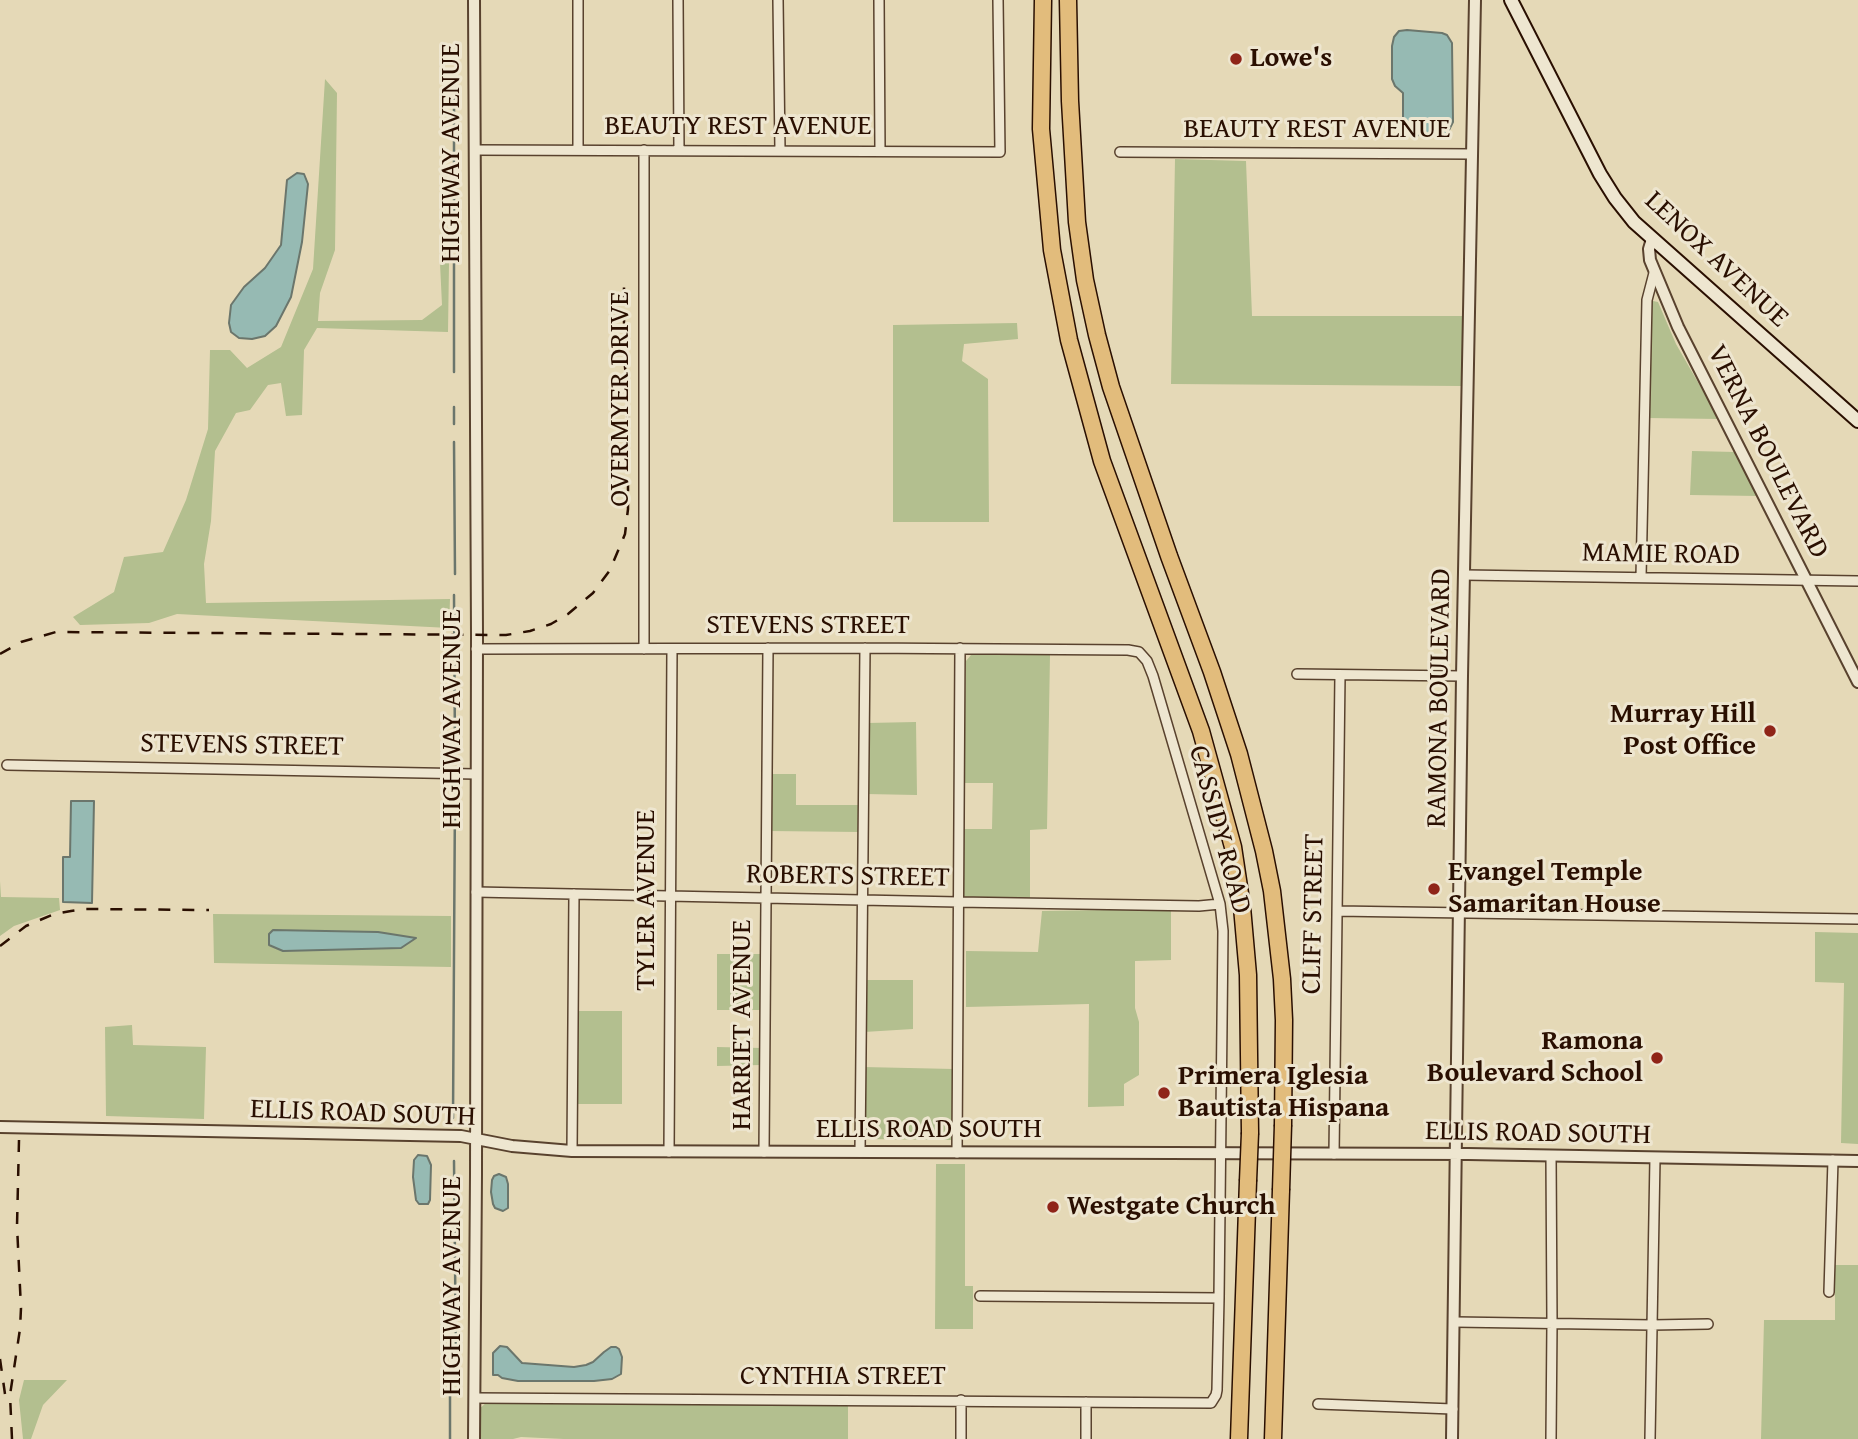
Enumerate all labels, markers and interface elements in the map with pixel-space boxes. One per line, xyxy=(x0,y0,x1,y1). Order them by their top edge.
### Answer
place label: Lowe's xyxy=(1250,42,1332,76)
street label: HIGHWAY AVENUE xyxy=(435,43,469,263)
marker: Lowe's xyxy=(1228,51,1244,67)
street label: BEAUTY REST AVENUE xyxy=(604,110,872,144)
street label: BEAUTY REST AVENUE xyxy=(1183,113,1451,147)
street label: LENOX AVENUE xyxy=(1637,185,1795,335)
street label: OVERMYER DRIVE xyxy=(604,291,638,507)
street label: VERNA BOULEVARD xyxy=(1699,340,1835,564)
street label: MAMIE ROAD xyxy=(1582,537,1740,573)
street label: RAMONA BOULEVARD xyxy=(1421,568,1459,828)
street label: HIGHWAY AVENUE xyxy=(436,609,470,829)
street label: STEVENS STREET xyxy=(706,609,910,643)
place label: Murray Hill Post Office xyxy=(1610,698,1756,764)
marker: Murray Hill Post Office xyxy=(1762,723,1778,739)
street label: STEVENS STREET xyxy=(140,727,344,765)
street label: CASSIDY ROAD xyxy=(1180,742,1258,918)
street label: TYLER AVENUE xyxy=(630,810,664,990)
street label: CLIFF STREET xyxy=(1296,833,1332,995)
place label: Evangel Temple Samaritan House xyxy=(1448,856,1661,922)
street label: ROBERTS STREET xyxy=(746,858,950,896)
marker: Evangel Temple Samaritan House xyxy=(1426,881,1442,897)
street label: HARRIET AVENUE xyxy=(726,920,760,1130)
place label: Ramona Boulevard School xyxy=(1427,1025,1643,1091)
marker: Ramona Boulevard School xyxy=(1649,1050,1665,1066)
place label: Primera Iglesia Bautista Hispana xyxy=(1178,1060,1389,1126)
marker: Primera Iglesia Bautista Hispana xyxy=(1156,1085,1172,1101)
street label: ELLIS ROAD SOUTH xyxy=(250,1093,476,1135)
street label: ELLIS ROAD SOUTH xyxy=(816,1113,1042,1147)
street label: ELLIS ROAD SOUTH xyxy=(1425,1115,1651,1153)
street label: HIGHWAY AVENUE xyxy=(436,1176,470,1396)
place label: Westgate Church xyxy=(1067,1190,1276,1224)
marker: Westgate Church xyxy=(1045,1199,1061,1215)
street label: CYNTHIA STREET xyxy=(740,1360,946,1394)

